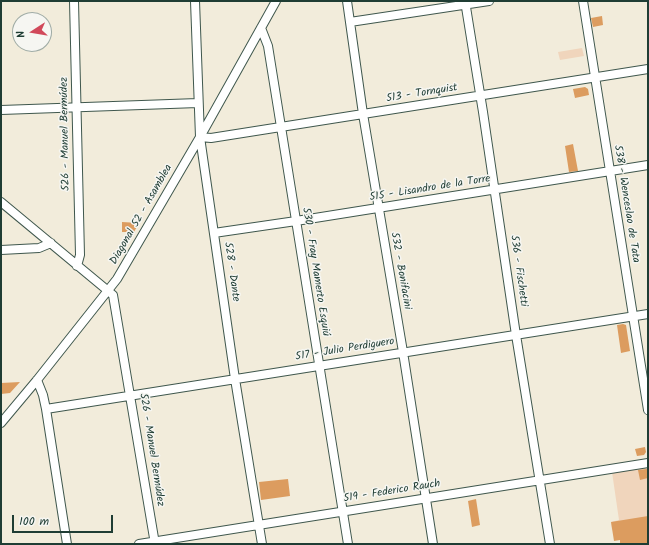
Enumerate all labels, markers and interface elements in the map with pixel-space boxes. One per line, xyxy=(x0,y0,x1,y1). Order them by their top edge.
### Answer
north arrow xyxy=(12,12,52,52)
text: N xyxy=(12,29,31,40)
street label: 526 - Manuel Bermúdez xyxy=(58,77,74,191)
street label: 513 - Tornquist xyxy=(385,82,459,106)
street label: 538 - Wenceslao de Tata xyxy=(610,144,642,264)
street label: Diagonal 52 - Asamblea xyxy=(108,163,176,267)
street label: 515 - Lisandro de la Torre xyxy=(369,173,491,205)
street label: 530 - Fray Mamerto Esquiú xyxy=(298,207,332,337)
street label: 532 - Bonifacini xyxy=(387,231,413,311)
street label: 536 - Fischetti xyxy=(506,234,530,308)
street label: 528 - Dante xyxy=(220,241,242,303)
street label: 517 - Julio Perdiguero xyxy=(294,336,396,364)
street label: 526 - Manuel Bermúdez xyxy=(136,393,166,507)
street label: 519 - Federico Rauch xyxy=(343,478,441,506)
scale bar xyxy=(14,507,115,533)
text: 100 m xyxy=(19,512,49,531)

